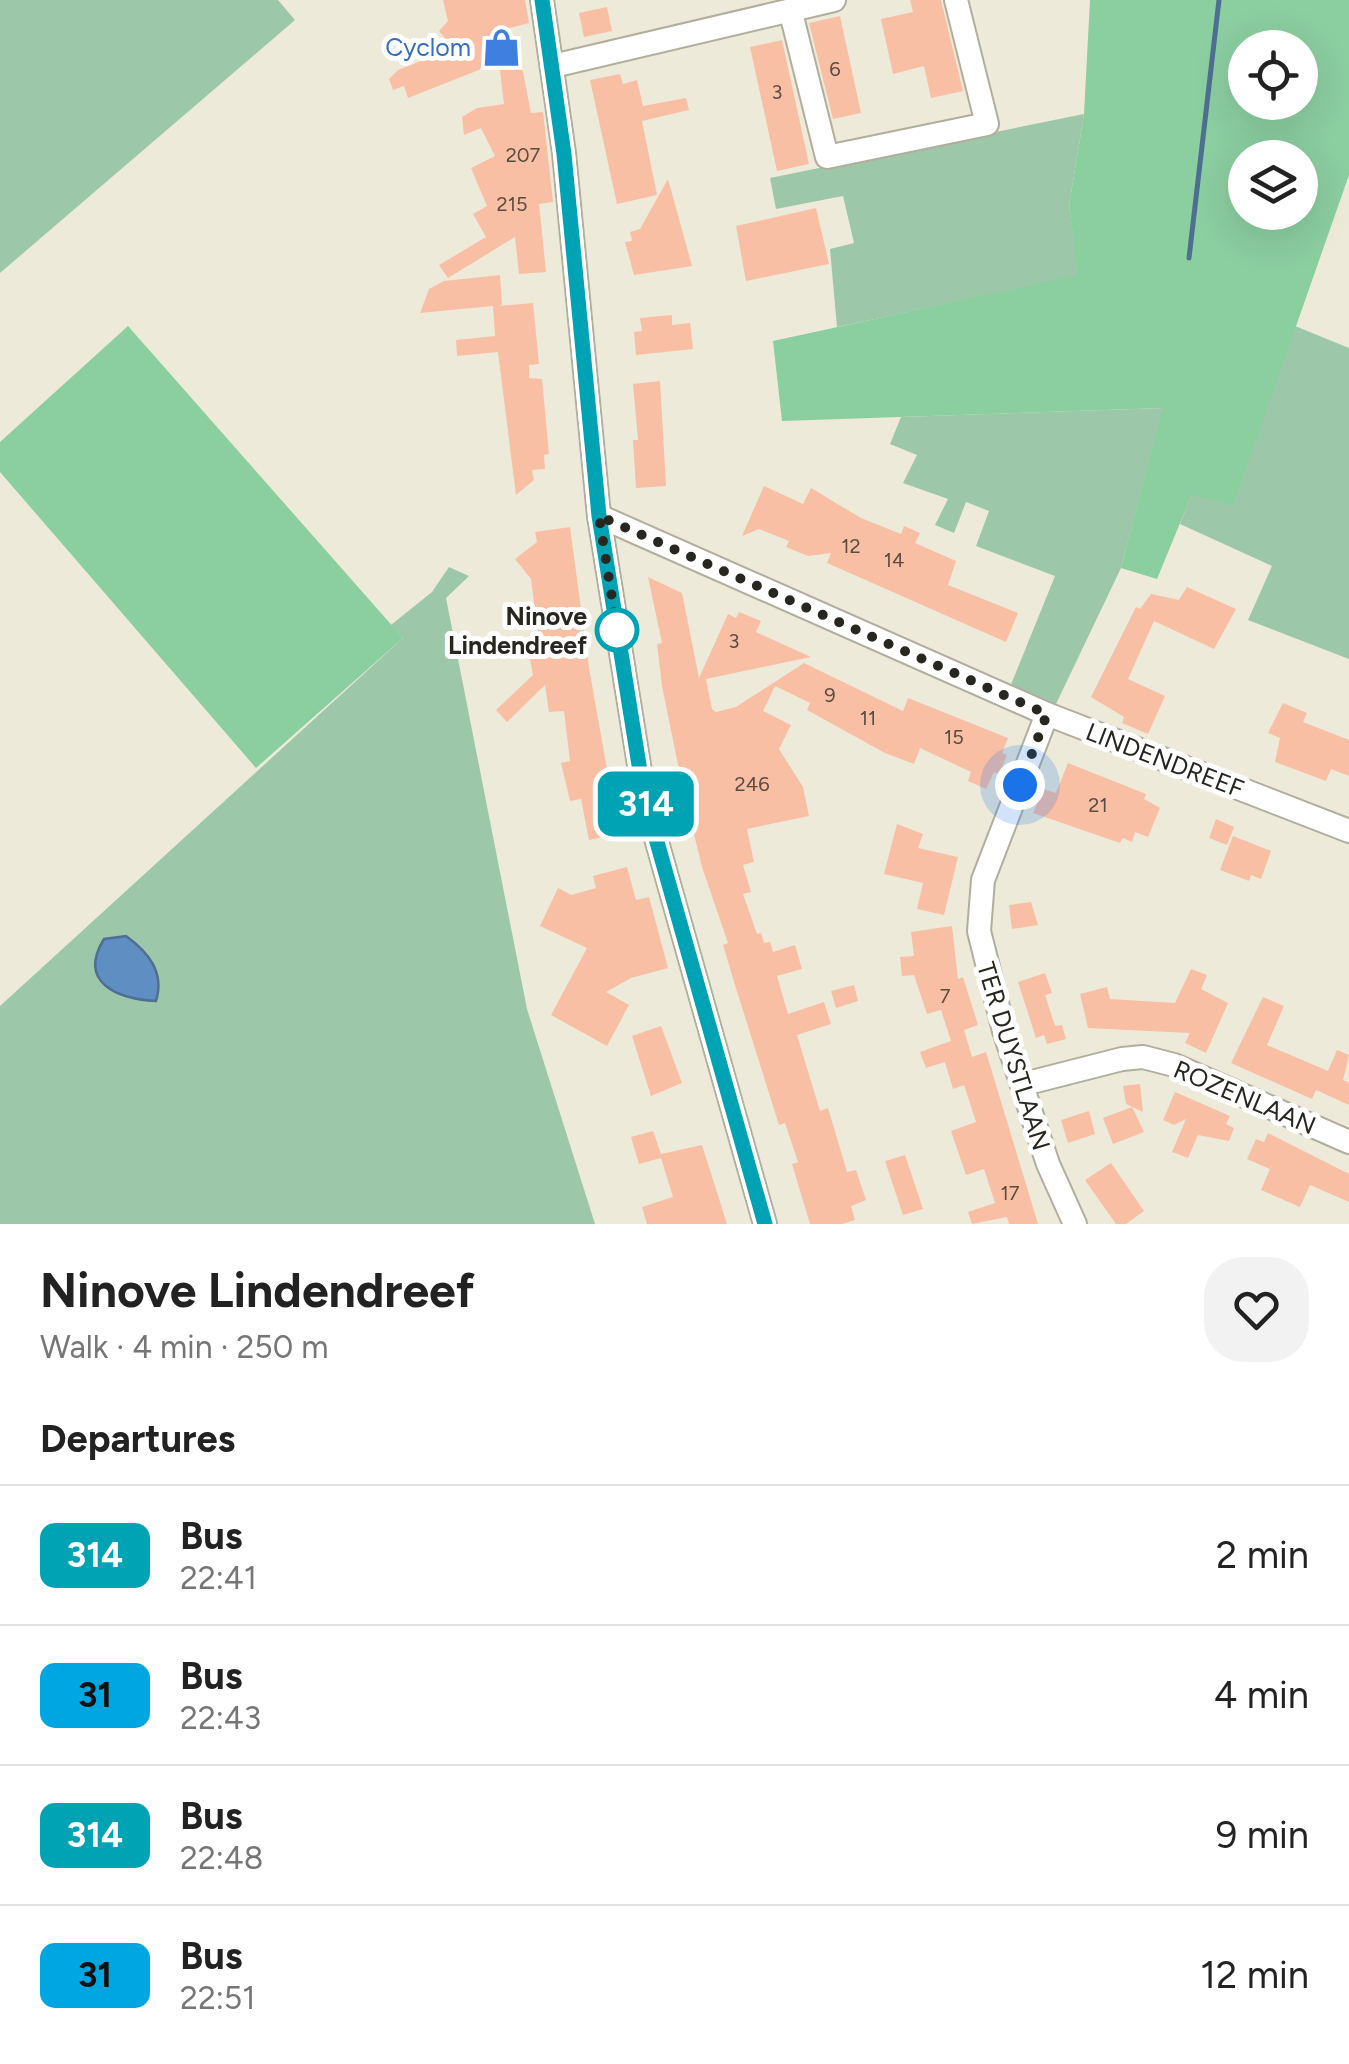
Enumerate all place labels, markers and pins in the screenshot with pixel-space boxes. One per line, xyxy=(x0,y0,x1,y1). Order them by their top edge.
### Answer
shop icon: Cyclom xyxy=(480,26,522,68)
place label: Cyclom xyxy=(385,32,471,62)
place label: Ninove Lindendreef xyxy=(448,601,587,660)
marker: Ninove Lindendreef xyxy=(596,609,638,651)

